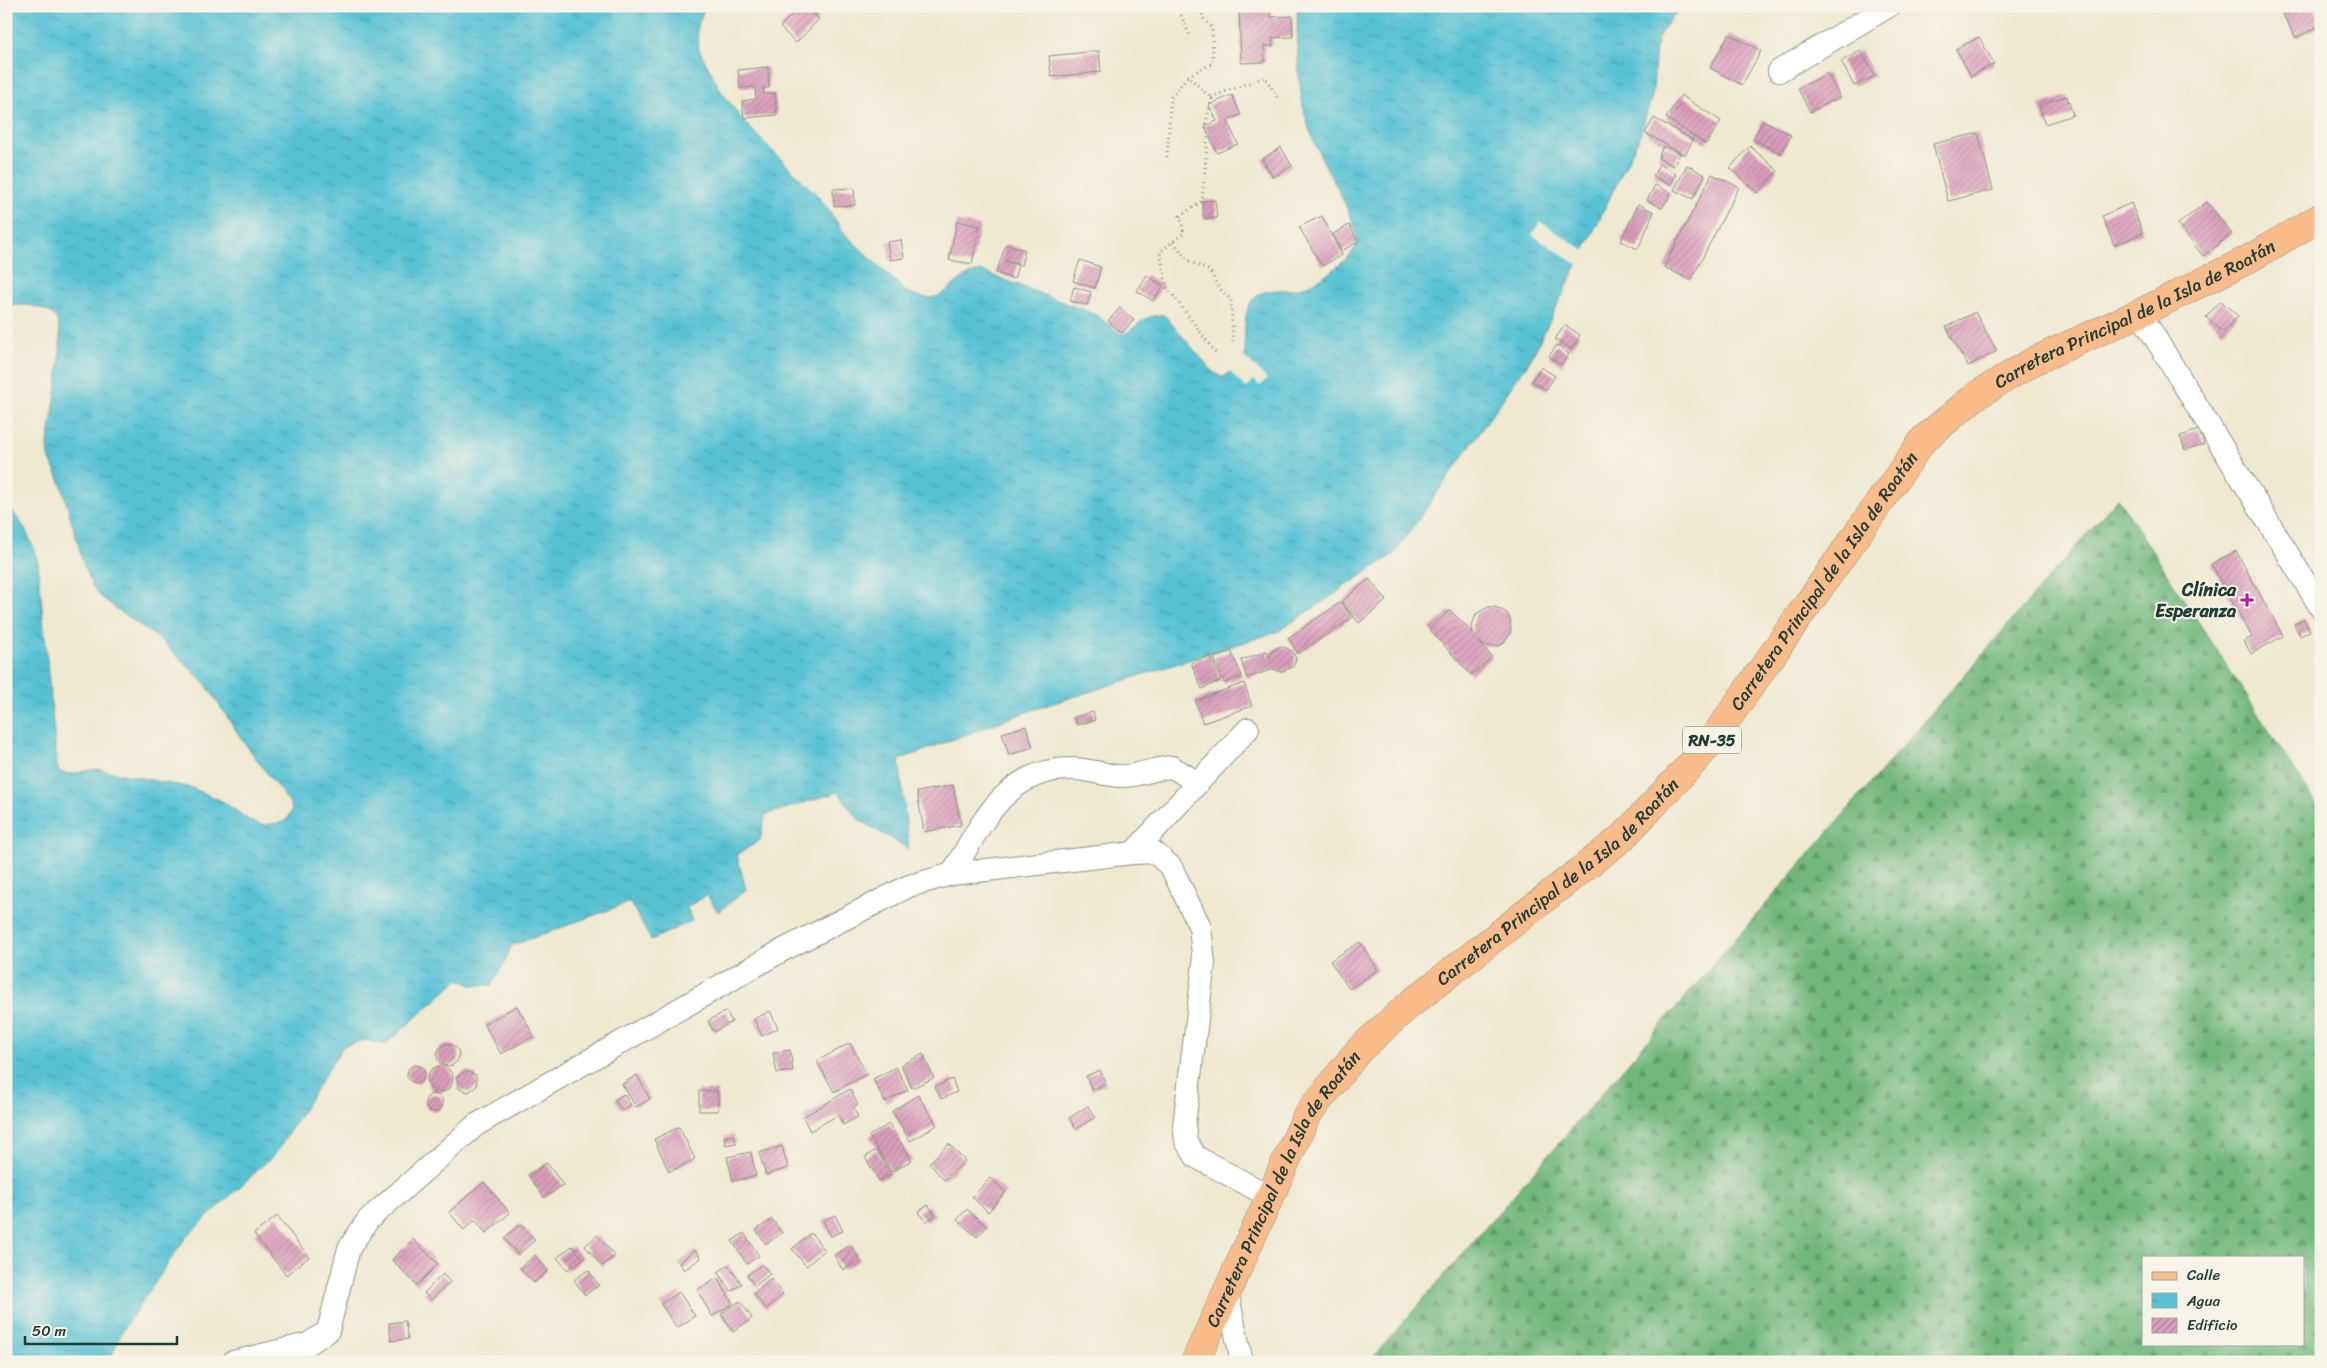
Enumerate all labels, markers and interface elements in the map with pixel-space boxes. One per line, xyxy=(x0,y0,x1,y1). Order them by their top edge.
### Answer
street label: Carretera Principal de la Isla de Roatán xyxy=(1988,230,2282,398)
street label: Carretera Principal de la Isla de Roatán xyxy=(1722,444,1927,717)
place label: Clínica Esperanza xyxy=(2155,574,2237,627)
marker: Clínica Esperanza xyxy=(2240,593,2254,607)
road number: RN-35 xyxy=(1683,726,1741,754)
street label: Carretera Principal de la Isla de Roatán xyxy=(1429,770,1687,994)
street label: Carretera Principal de la Isla de Roatán xyxy=(1197,1043,1369,1333)
legend xyxy=(2142,1256,2304,1346)
text: Calle xyxy=(2187,1262,2220,1288)
text: Agua xyxy=(2186,1288,2220,1314)
text: Edificio xyxy=(2187,1312,2238,1338)
scale bar xyxy=(25,1313,178,1345)
text: 50 m xyxy=(32,1318,67,1344)

